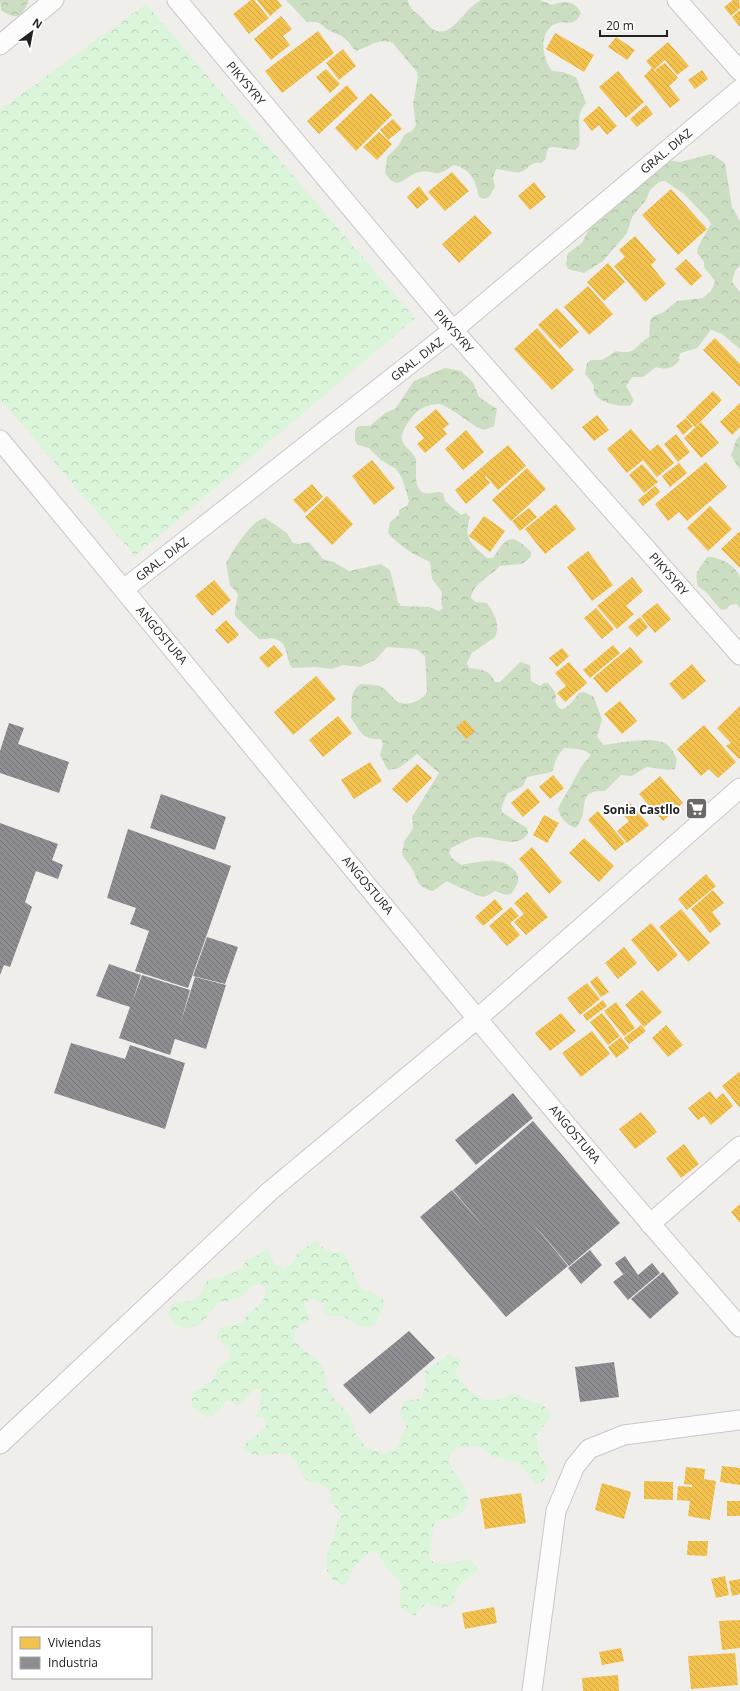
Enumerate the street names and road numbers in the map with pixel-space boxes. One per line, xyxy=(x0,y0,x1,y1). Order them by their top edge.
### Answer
street label: PIKYSYRY xyxy=(223,58,269,109)
street label: GRAL. DIAZ xyxy=(636,124,696,178)
street label: PIKYSYRY xyxy=(431,306,478,356)
street label: GRAL. DIAZ xyxy=(387,333,447,385)
street label: GRAL. DIAZ xyxy=(132,533,192,585)
street label: PIKYSYRY xyxy=(646,549,693,599)
street label: ANGOSTURA xyxy=(132,602,192,668)
street label: ANGOSTURA xyxy=(338,852,398,918)
street label: ANGOSTURA xyxy=(545,1101,605,1167)

